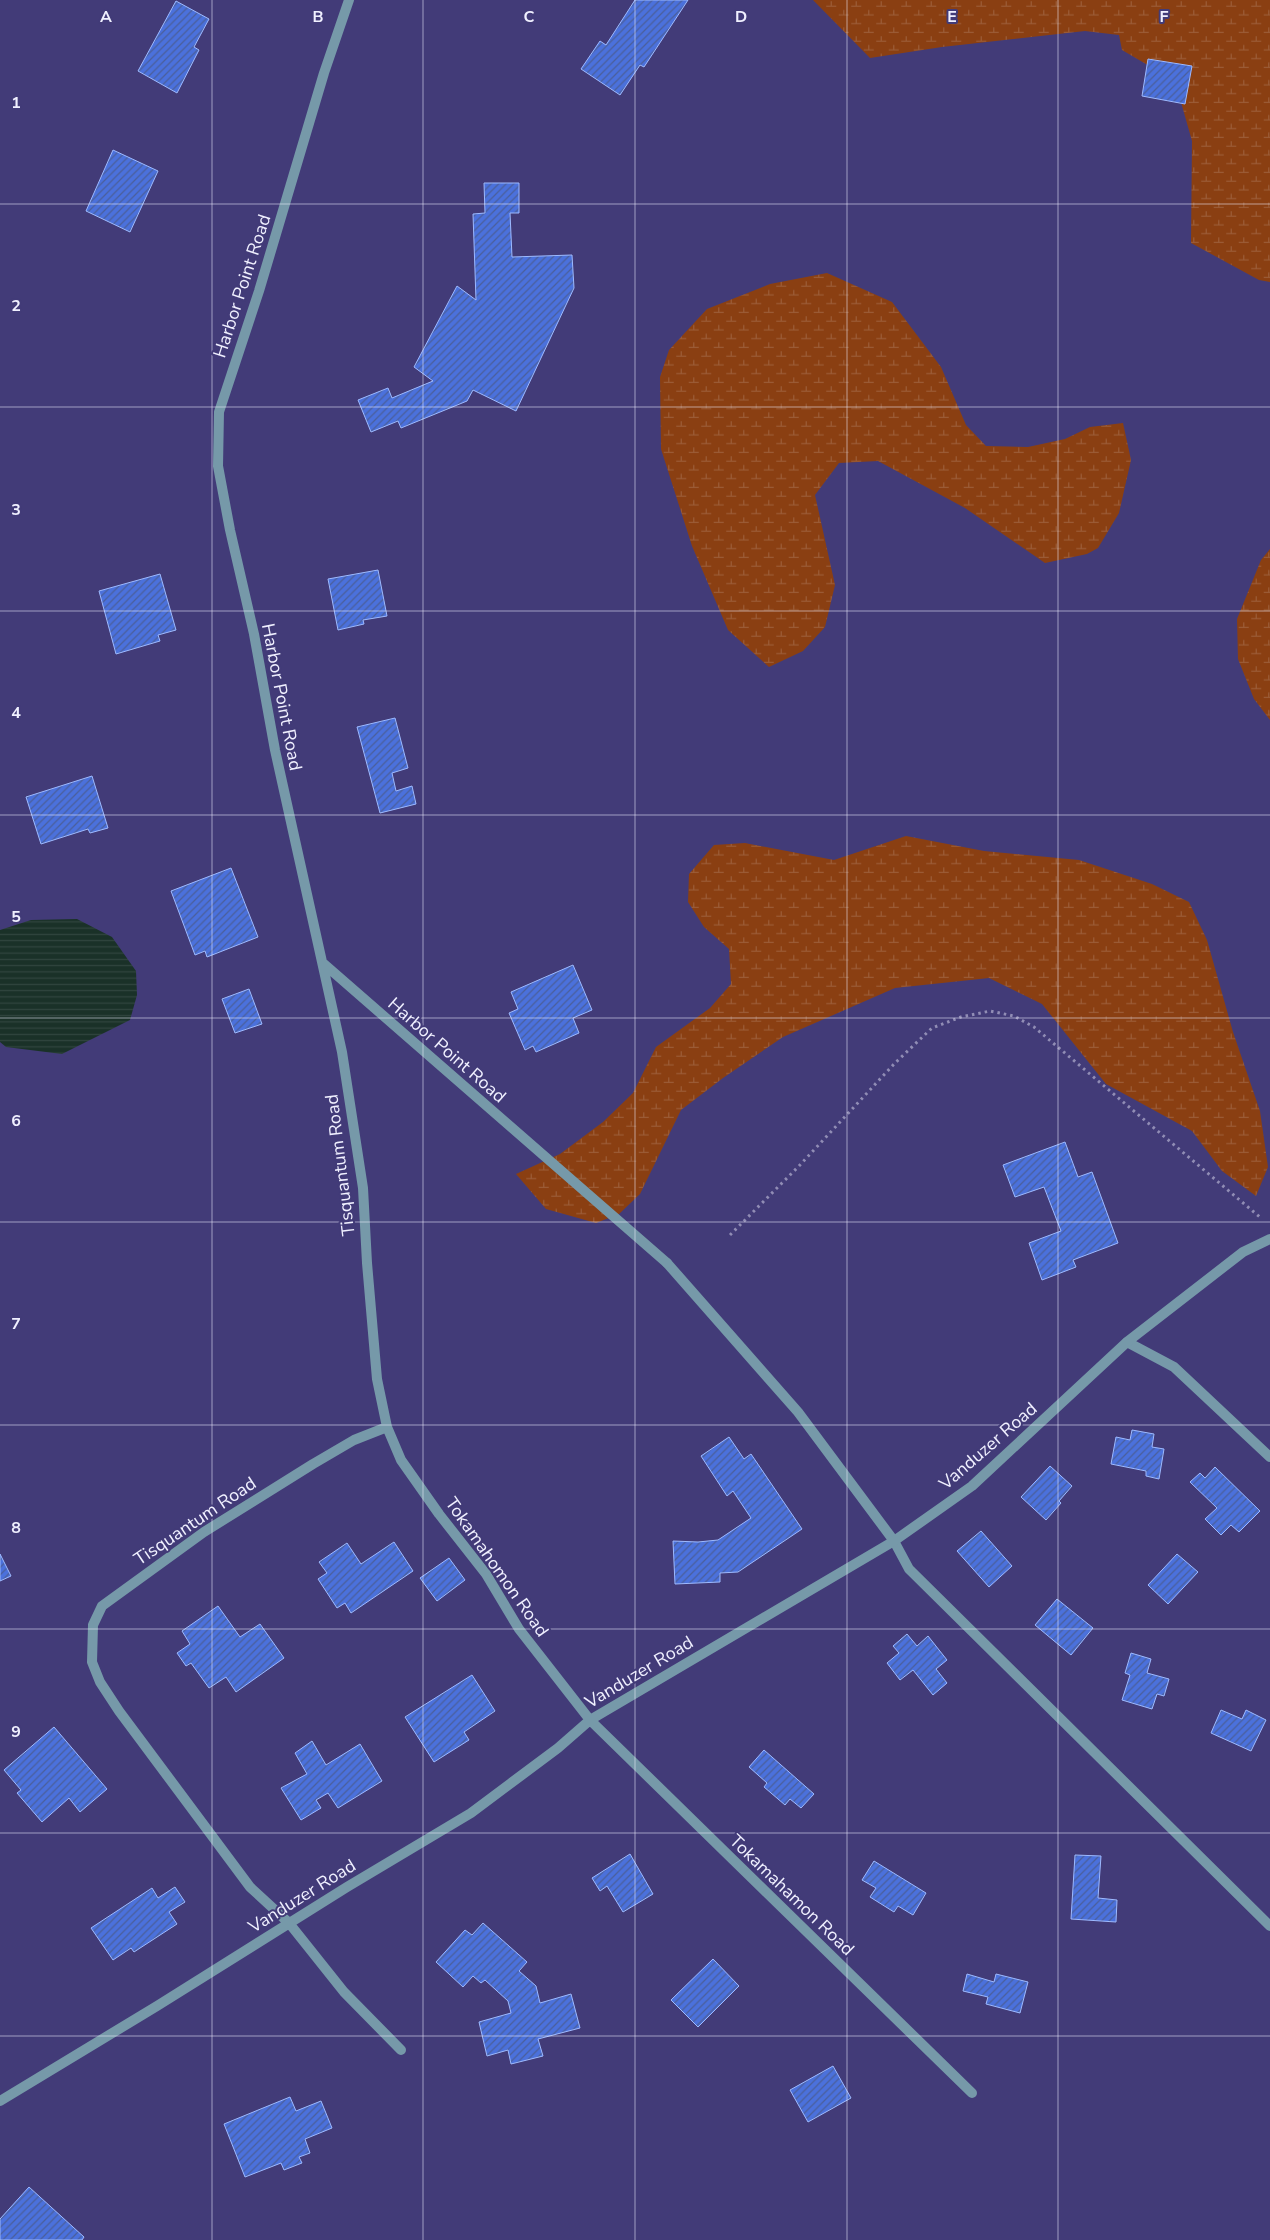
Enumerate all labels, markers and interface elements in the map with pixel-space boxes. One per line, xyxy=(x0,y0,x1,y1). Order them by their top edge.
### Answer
text: A xyxy=(100,6,112,28)
text: B xyxy=(312,6,324,28)
text: C xyxy=(524,6,535,28)
text: D xyxy=(735,6,747,28)
text: E xyxy=(947,6,957,28)
text: F xyxy=(1160,6,1169,28)
text: 1 xyxy=(11,92,21,114)
street label: Harbor Point Road xyxy=(207,211,277,361)
text: 2 xyxy=(11,295,21,317)
text: 3 xyxy=(11,499,21,521)
street label: Harbor Point Road xyxy=(256,621,308,773)
text: 4 xyxy=(11,702,21,724)
text: 5 xyxy=(11,906,21,928)
street label: Harbor Point Road xyxy=(383,992,511,1108)
street label: Tisquantum Road xyxy=(319,1093,361,1237)
text: 6 xyxy=(11,1110,21,1132)
text: 7 xyxy=(11,1313,21,1335)
street label: Vanduzer Road xyxy=(933,1397,1042,1496)
street label: Tisquantum Road xyxy=(129,1471,261,1571)
street label: Tokamahomon Road xyxy=(440,1492,554,1642)
text: 8 xyxy=(11,1517,21,1539)
street label: Vanduzer Road xyxy=(580,1630,698,1714)
text: 9 xyxy=(11,1721,21,1743)
street label: Tokamahamon Road xyxy=(724,1829,860,1961)
street label: Vanduzer Road xyxy=(243,1853,360,1939)

